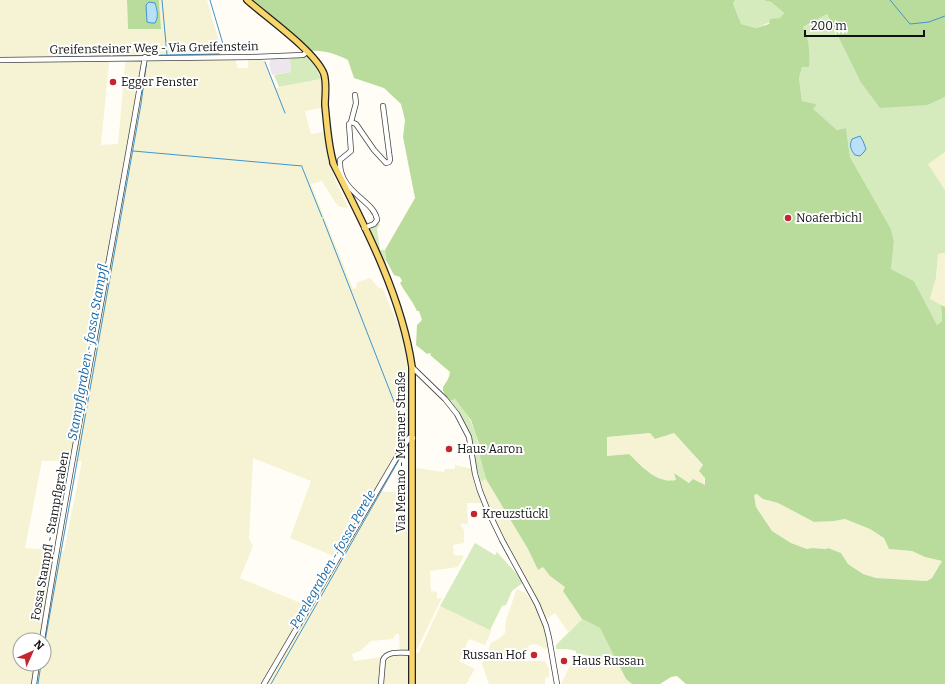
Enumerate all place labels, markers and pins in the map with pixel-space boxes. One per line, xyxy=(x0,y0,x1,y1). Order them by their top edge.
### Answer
place label: Egger Fenster xyxy=(121,75,199,89)
marker: Egger Fenster xyxy=(108,77,118,87)
place label: Noaferbichl xyxy=(796,211,862,225)
marker: Noaferbichl xyxy=(783,213,793,223)
place label: Haus Aaron xyxy=(457,442,523,456)
marker: Haus Aaron xyxy=(444,444,454,454)
place label: Kreuzstückl xyxy=(482,507,549,521)
marker: Kreuzstückl xyxy=(469,509,479,519)
place label: Russan Hof xyxy=(462,648,527,662)
marker: Russan Hof xyxy=(529,650,539,660)
place label: Haus Russan xyxy=(572,654,645,668)
marker: Haus Russan xyxy=(559,656,569,666)

